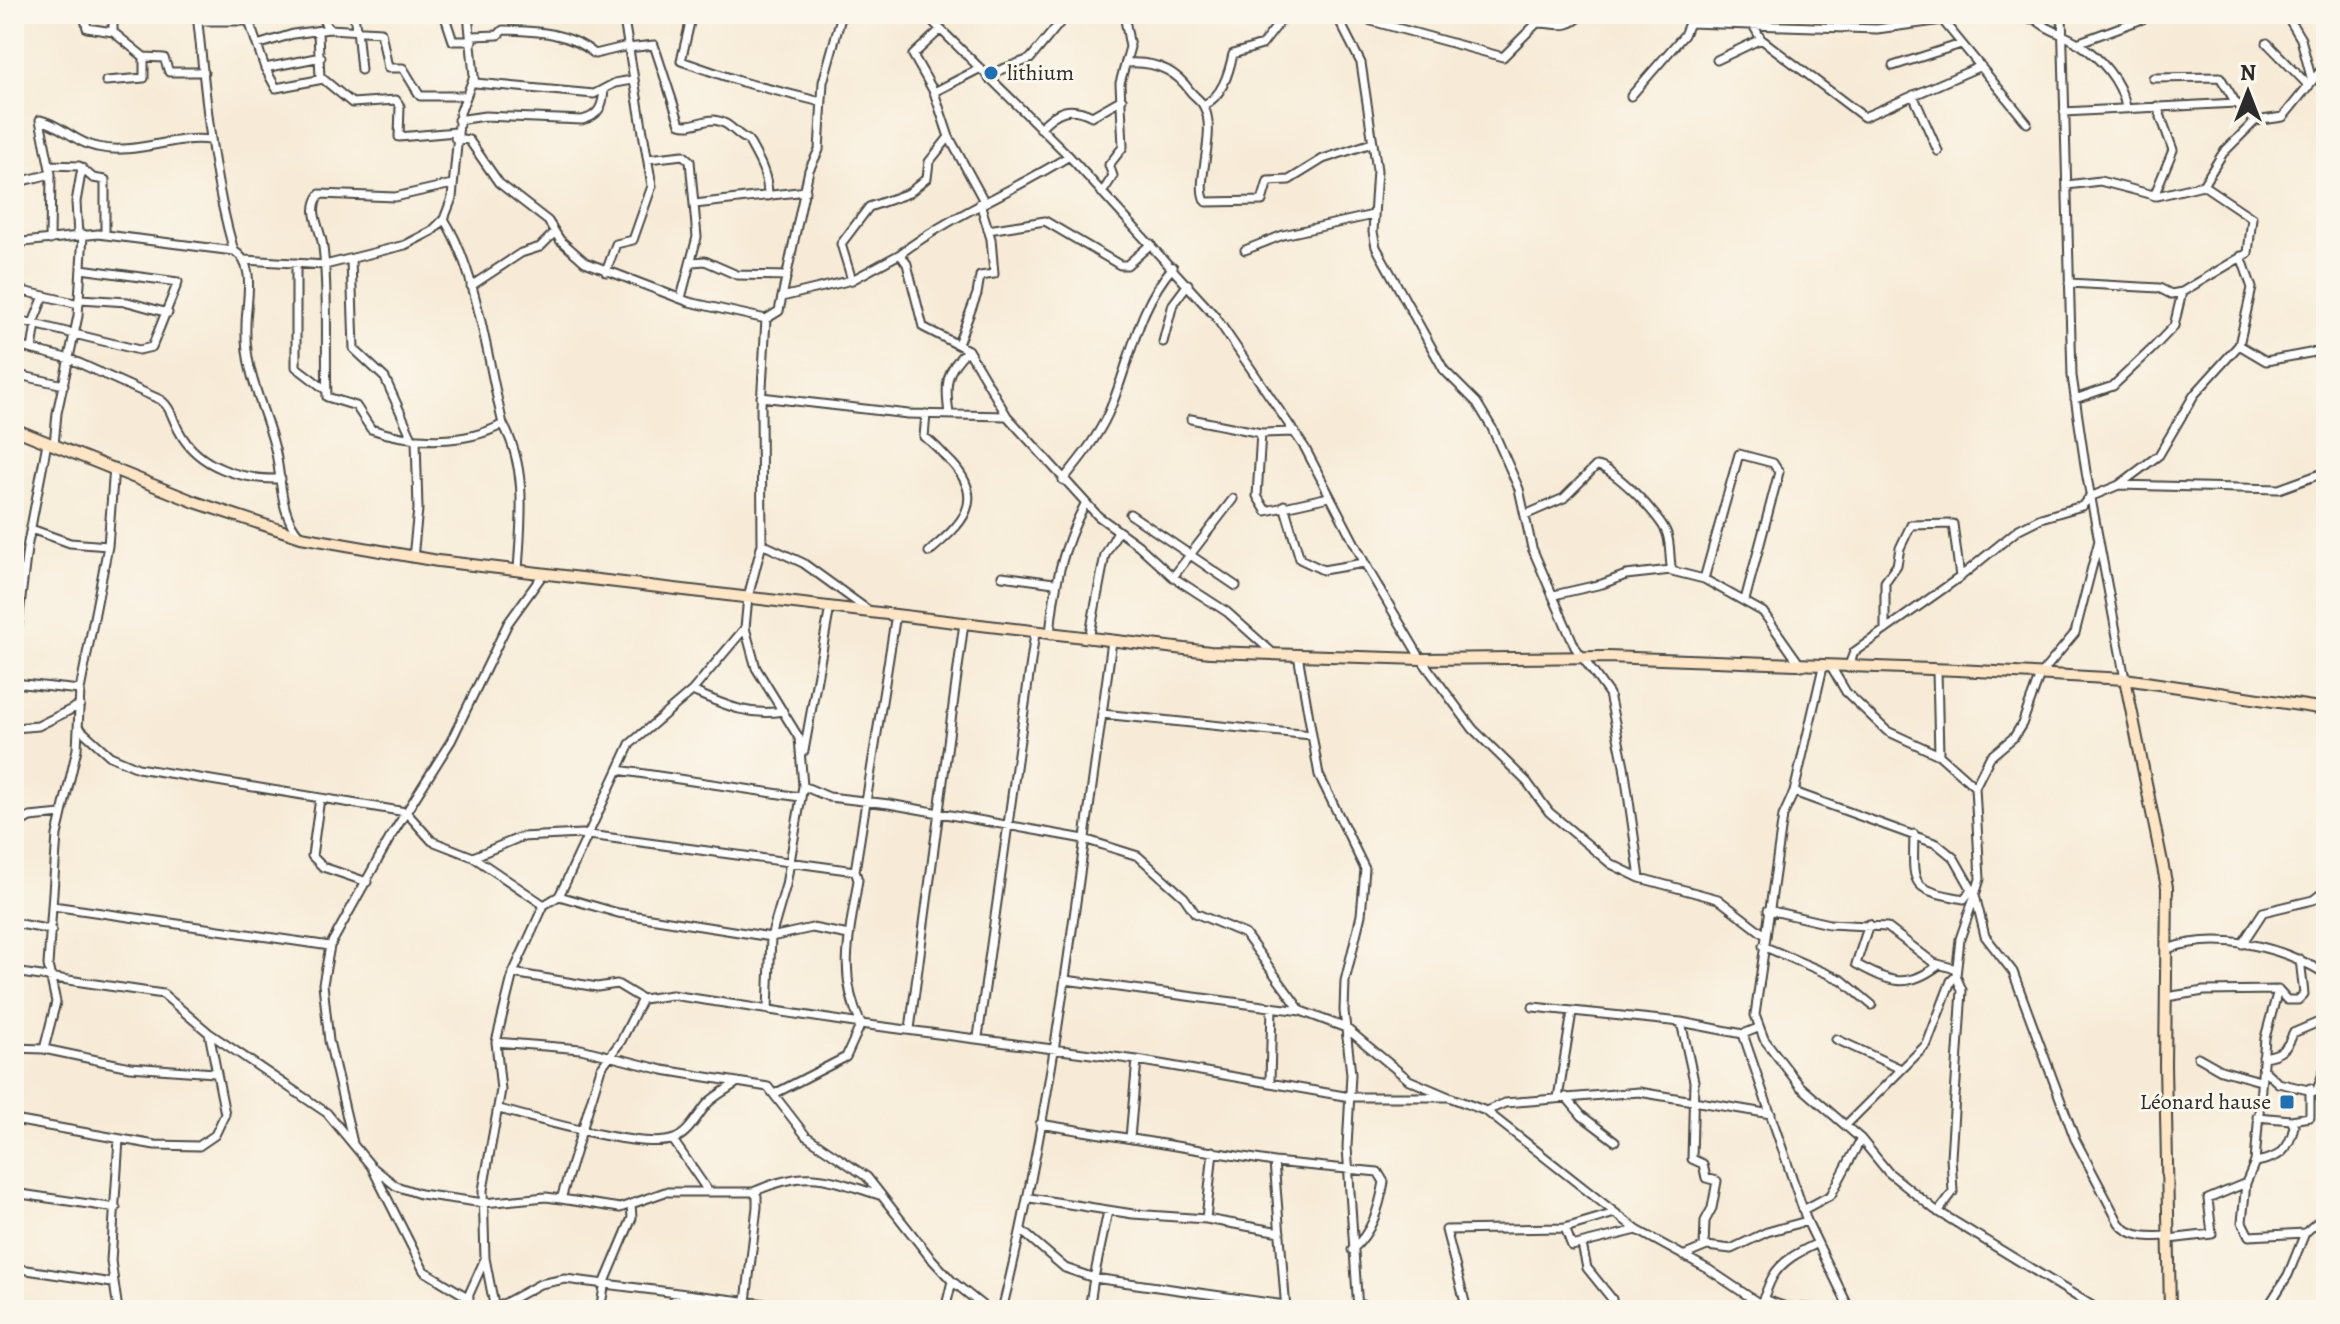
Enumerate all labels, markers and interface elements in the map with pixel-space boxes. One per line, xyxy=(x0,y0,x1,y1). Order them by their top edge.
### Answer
north arrow xyxy=(2208,52,2288,132)
place label: lithium xyxy=(1007,58,1074,88)
text: N xyxy=(2240,58,2256,88)
marker: lithium xyxy=(982,64,1000,82)
place label: Léonard hause xyxy=(2140,1087,2271,1117)
marker: Léonard hause xyxy=(2278,1093,2296,1111)

